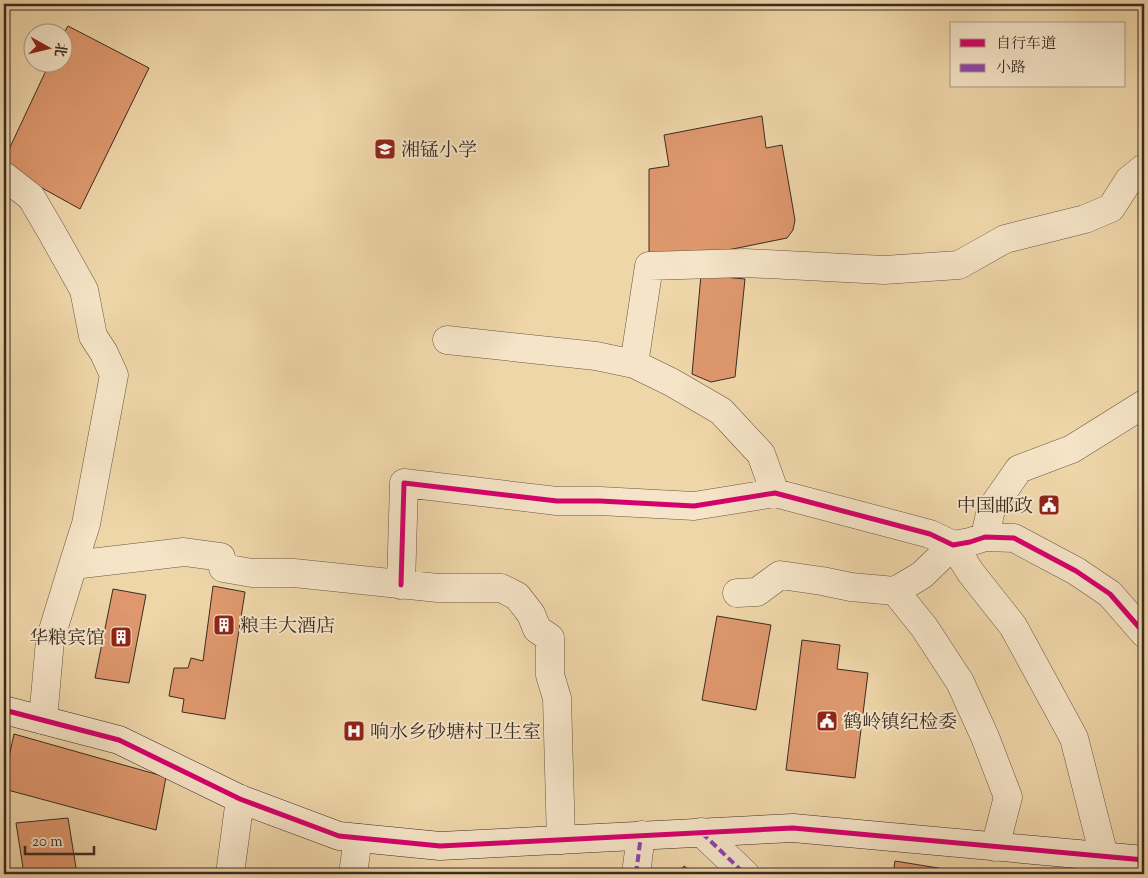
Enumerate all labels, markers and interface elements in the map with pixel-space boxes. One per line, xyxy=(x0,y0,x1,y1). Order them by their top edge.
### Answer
north arrow xyxy=(22,22,72,72)
legend xyxy=(950,22,1126,88)
text: 自行车道 xyxy=(996,34,1056,55)
text: 北 xyxy=(48,41,70,58)
text: 小路 xyxy=(996,58,1026,79)
school or university icon: 湘锰小学 xyxy=(373,137,397,161)
place label: 湘锰小学 xyxy=(401,138,477,165)
public building icon: 中国邮政 xyxy=(1037,493,1061,517)
place label: 中国邮政 xyxy=(957,494,1033,521)
building icon: 粮丰大酒店 xyxy=(212,613,236,637)
place label: 粮丰大酒店 xyxy=(240,614,335,641)
building icon: 华粮宾馆 xyxy=(109,625,133,649)
place label: 华粮宾馆 xyxy=(29,626,105,653)
public building icon: 鹤岭镇纪检委 xyxy=(815,709,839,733)
place label: 鹤岭镇纪检委 xyxy=(843,710,957,737)
hospital icon: 响水乡砂塘村卫生室 xyxy=(342,719,366,743)
place label: 响水乡砂塘村卫生室 xyxy=(370,720,541,747)
scale bar xyxy=(25,823,94,855)
text: 20 m xyxy=(32,832,63,853)

